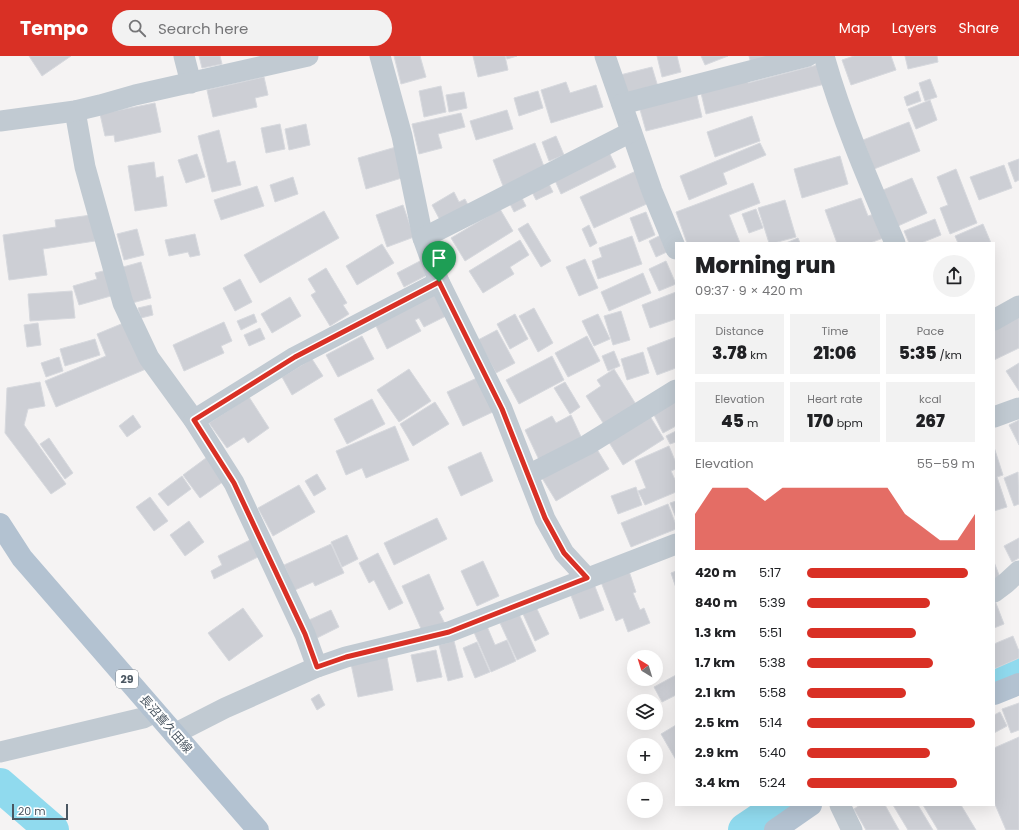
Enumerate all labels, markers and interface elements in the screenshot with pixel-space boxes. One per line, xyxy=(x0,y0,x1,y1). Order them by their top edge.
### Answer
search box xyxy=(112,10,392,46)
text: Tempo xyxy=(20,15,88,42)
icon: search xyxy=(126,17,148,39)
text: Search here xyxy=(158,18,248,39)
text: Map xyxy=(839,18,870,38)
text: Layers xyxy=(892,18,936,38)
text: Share xyxy=(958,18,999,38)
pin xyxy=(422,241,456,282)
icon: arrive xyxy=(428,247,450,269)
text: Morning run xyxy=(695,250,836,281)
button: share xyxy=(933,255,975,297)
text: 09:37 · 9 × 420 m xyxy=(695,281,803,300)
text: Distance xyxy=(716,323,764,339)
text: Time xyxy=(822,323,848,339)
text: Pace xyxy=(917,323,944,339)
text: 3.78 xyxy=(712,341,747,365)
text: 21:06 xyxy=(813,341,857,365)
text: 5:35 xyxy=(899,341,937,365)
text: km xyxy=(747,347,767,363)
text: /km xyxy=(937,347,962,363)
text: Elevation xyxy=(715,391,764,407)
text: Heart rate xyxy=(807,391,863,407)
text: kcal xyxy=(919,391,942,407)
text: 45 xyxy=(721,409,744,433)
text: 170 xyxy=(807,409,834,433)
text: 267 xyxy=(916,409,945,433)
text: m xyxy=(744,415,758,431)
text: bpm xyxy=(834,415,863,431)
text: Elevation xyxy=(695,454,754,473)
text: 55–59 m xyxy=(917,454,975,473)
text: 420 m xyxy=(695,563,736,582)
text: 5:17 xyxy=(759,563,781,582)
text: 840 m xyxy=(695,593,737,612)
text: 5:39 xyxy=(759,593,786,612)
text: 1.3 km xyxy=(695,623,736,642)
text: 5:51 xyxy=(759,623,782,642)
north arrow xyxy=(627,650,663,686)
map controls xyxy=(627,650,663,818)
text: 1.7 km xyxy=(695,653,735,672)
text: 5:38 xyxy=(759,653,786,672)
road number: 29 xyxy=(116,670,138,688)
text: 2.1 km xyxy=(695,683,736,702)
text: 5:58 xyxy=(759,683,786,702)
street label: 長沼喜久田線 xyxy=(136,691,196,756)
button: layers xyxy=(627,694,663,730)
text: 2.5 km xyxy=(695,713,739,732)
text: 5:14 xyxy=(759,713,782,732)
button: + xyxy=(627,738,663,774)
text: 2.9 km xyxy=(695,743,739,762)
text: 5:40 xyxy=(759,743,786,762)
text: 3.4 km xyxy=(695,773,740,792)
text: 5:24 xyxy=(759,773,786,792)
button: − xyxy=(627,782,663,818)
scale bar xyxy=(12,802,68,821)
text: 20 m xyxy=(18,803,46,819)

